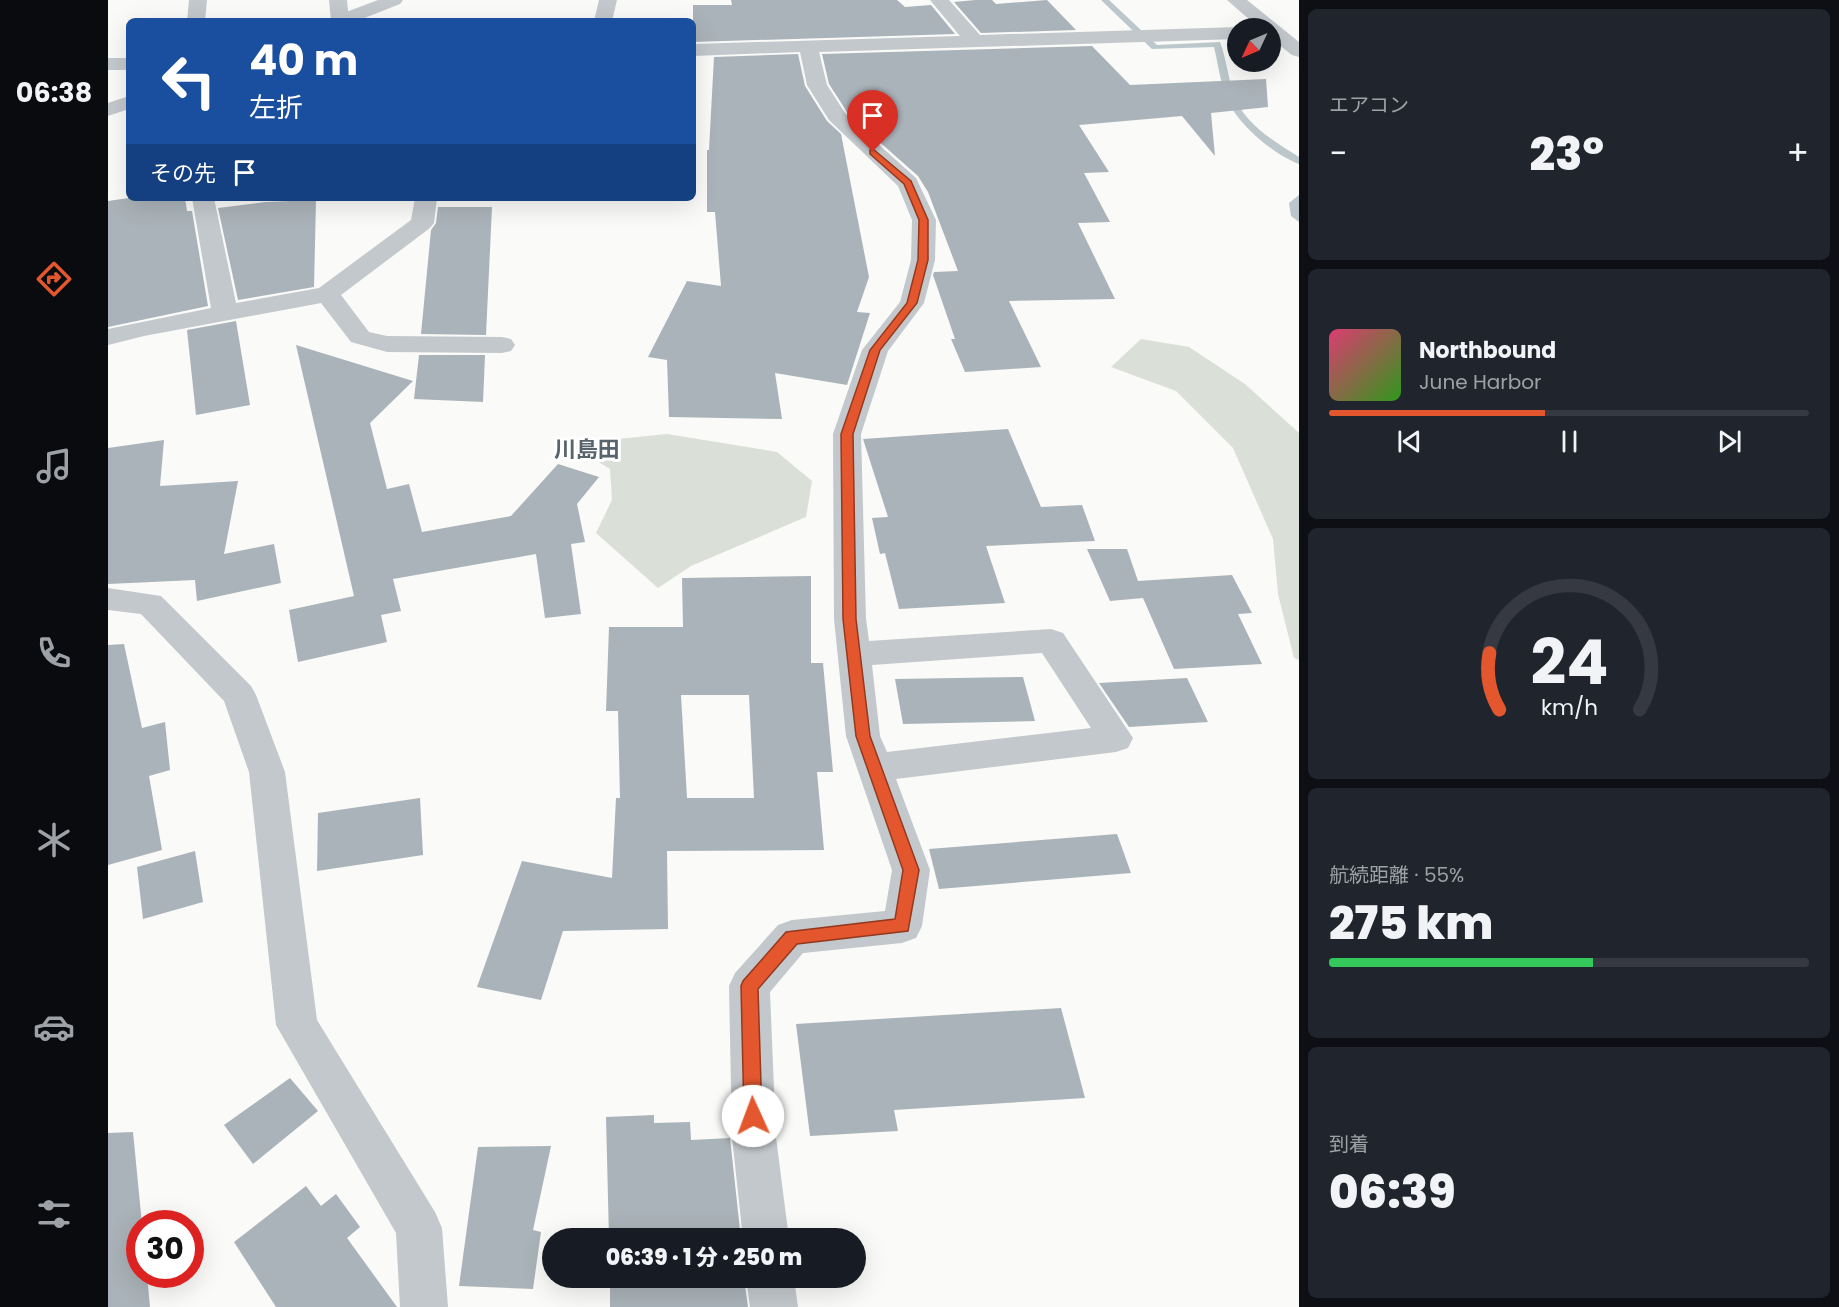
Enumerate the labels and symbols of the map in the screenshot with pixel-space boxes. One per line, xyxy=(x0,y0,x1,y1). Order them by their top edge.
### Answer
north arrow xyxy=(1227,18,1281,72)
pin xyxy=(847,90,898,152)
district label: 川島田 xyxy=(554,434,620,465)
position arrow xyxy=(721,1084,785,1148)
speed limit sign: 30 xyxy=(126,1210,204,1288)

